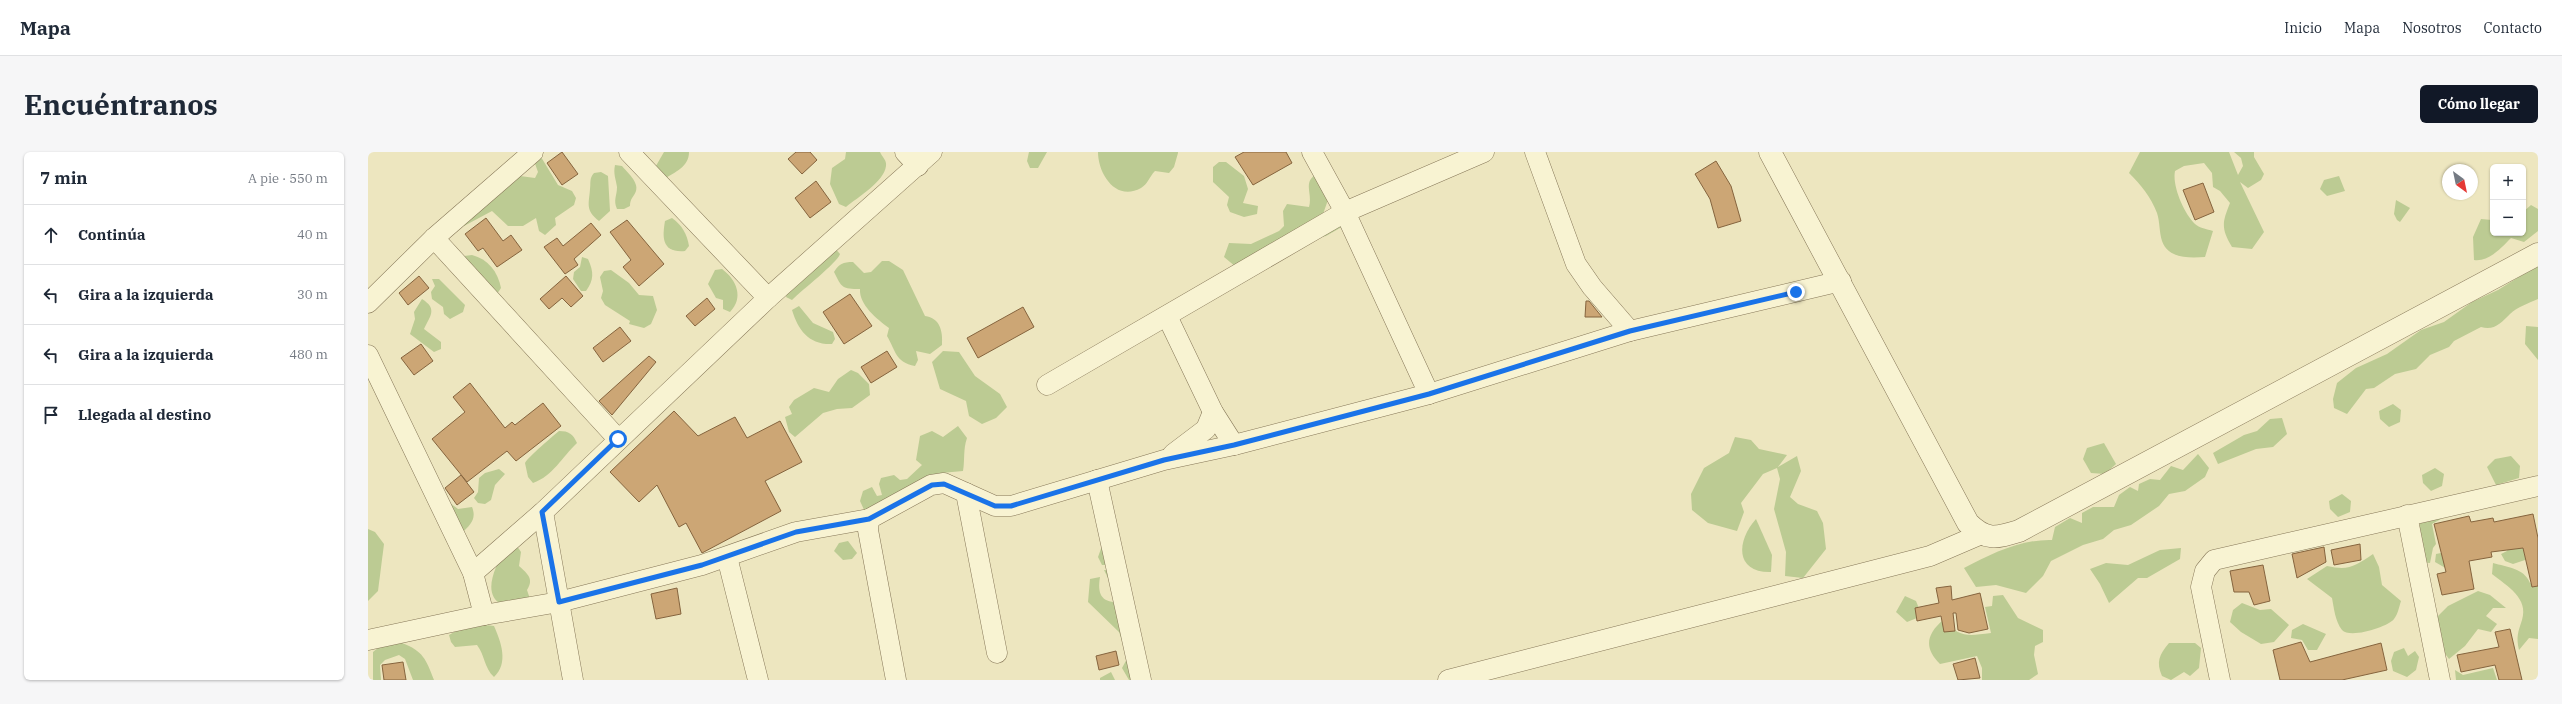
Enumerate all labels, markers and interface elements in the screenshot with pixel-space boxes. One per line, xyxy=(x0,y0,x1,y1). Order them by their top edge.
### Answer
text: Mapa xyxy=(20,16,71,40)
text: Inicio xyxy=(2284,19,2322,37)
text: Mapa xyxy=(2344,19,2380,37)
text: Nosotros xyxy=(2402,19,2462,37)
text: Contacto xyxy=(2484,19,2542,37)
button: Cómo llegar xyxy=(2420,85,2538,123)
text: Encuéntranos xyxy=(24,86,218,123)
north arrow xyxy=(2442,164,2478,200)
map controls xyxy=(2490,164,2526,236)
button: + xyxy=(2490,164,2526,200)
text: 7 min xyxy=(40,167,88,189)
text: A pie · 550 m xyxy=(248,170,328,187)
button: − xyxy=(2490,200,2526,236)
icon: ahead xyxy=(40,224,62,246)
text: Continúa xyxy=(78,225,145,244)
text: 40 m xyxy=(297,226,328,243)
route end xyxy=(1787,283,1805,301)
icon: left xyxy=(40,284,62,306)
text: Gira a la izquierda xyxy=(78,285,214,304)
text: 30 m xyxy=(297,286,328,303)
icon: left xyxy=(40,344,62,366)
text: Gira a la izquierda xyxy=(78,345,214,364)
text: 480 m xyxy=(289,346,328,363)
icon: arrive xyxy=(40,404,62,426)
text: Llegada al destino xyxy=(78,405,211,424)
route start xyxy=(609,430,627,448)

